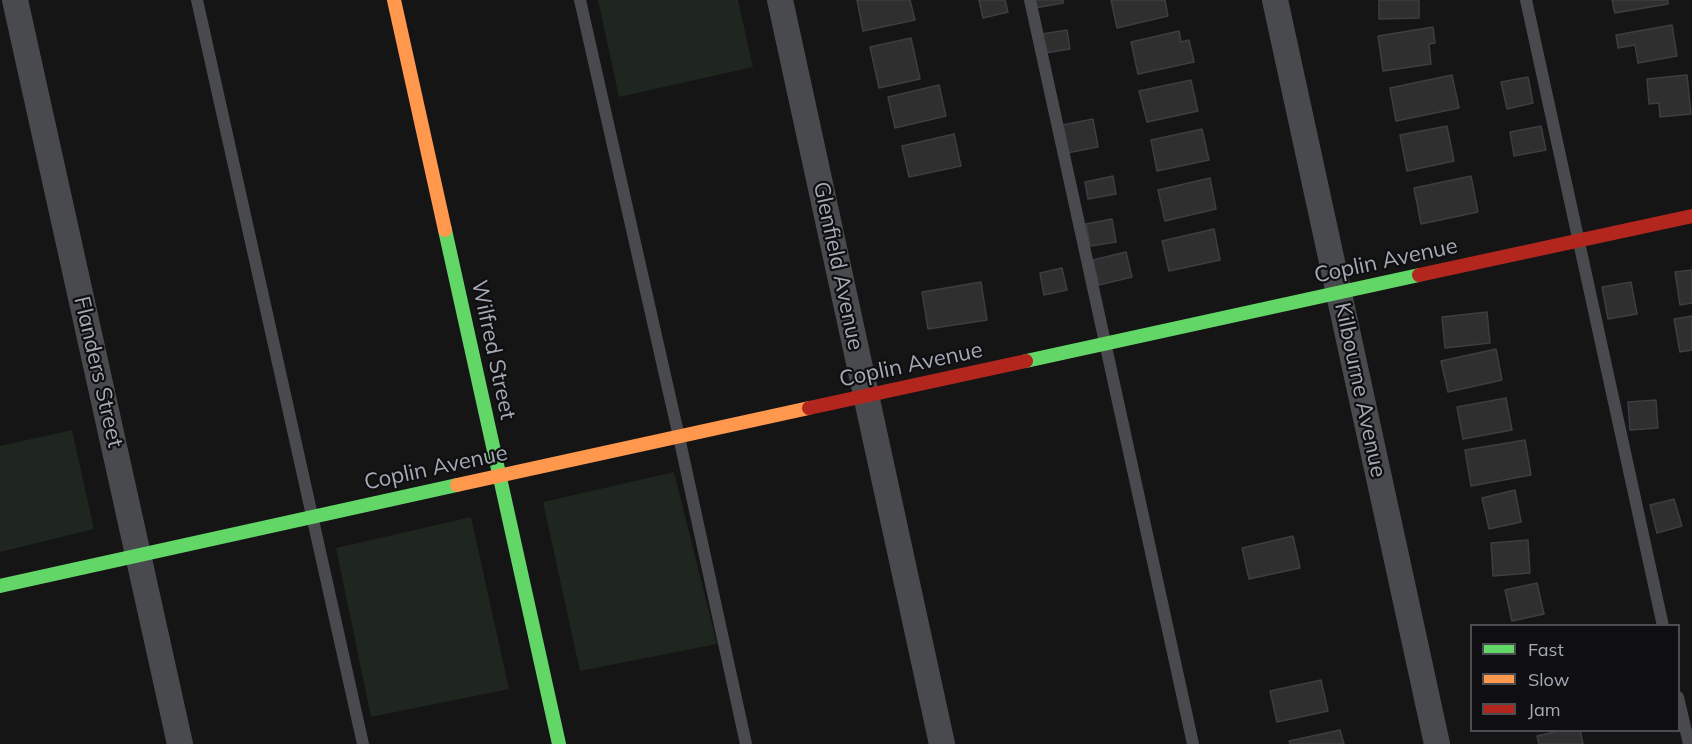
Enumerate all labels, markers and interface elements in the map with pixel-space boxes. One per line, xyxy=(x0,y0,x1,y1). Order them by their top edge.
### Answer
street label: Glenfield Avenue xyxy=(807,179,869,353)
street label: Coplin Avenue xyxy=(1312,233,1460,289)
street label: Wilfred Street xyxy=(465,278,521,422)
street label: Flanders Street xyxy=(68,294,128,450)
street label: Kilbourne Avenue xyxy=(1329,300,1391,480)
street label: Coplin Avenue xyxy=(837,337,985,393)
street label: Coplin Avenue xyxy=(362,440,510,496)
legend xyxy=(1470,624,1680,732)
text: Fast xyxy=(1528,638,1564,661)
text: Slow xyxy=(1528,668,1569,691)
text: Jam xyxy=(1528,698,1561,721)

